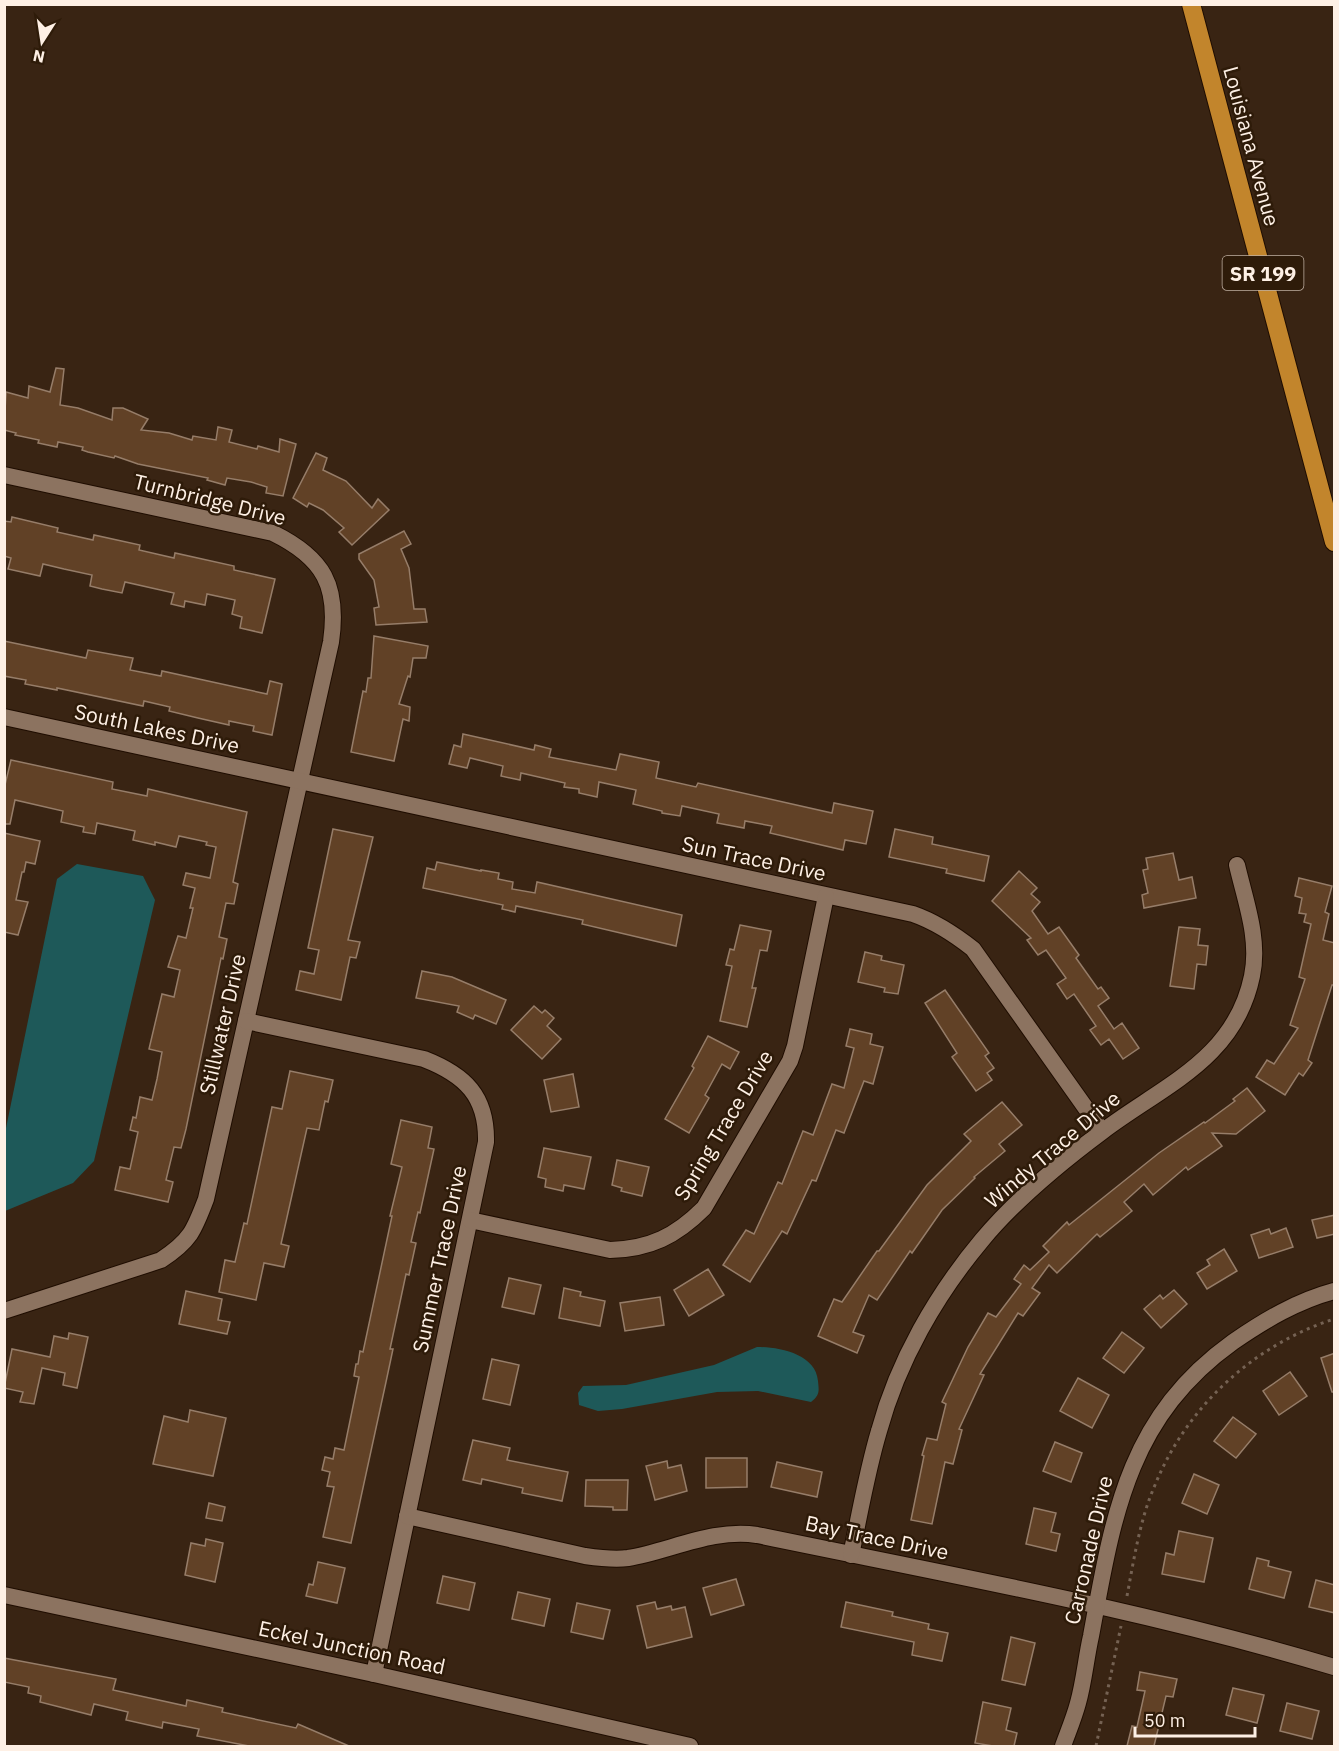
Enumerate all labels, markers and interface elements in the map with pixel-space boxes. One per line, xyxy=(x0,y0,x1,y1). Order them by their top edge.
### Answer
north arrow xyxy=(12,12,72,72)
text: N xyxy=(31,46,47,68)
street label: Louisiana Avenue xyxy=(1217,63,1287,229)
road number: SR 199 xyxy=(1222,256,1304,290)
street label: Turnbridge Drive xyxy=(131,467,289,531)
street label: South Lakes Drive xyxy=(72,697,242,759)
street label: Sun Trace Drive xyxy=(679,829,829,887)
street label: Stillwater Drive xyxy=(192,951,252,1097)
street label: Spring Trace Drive xyxy=(667,1045,779,1205)
street label: Windy Trace Drive xyxy=(978,1084,1126,1214)
street label: Summer Trace Drive xyxy=(405,1163,473,1355)
street label: Carronade Drive xyxy=(1057,1473,1119,1627)
street label: Bay Trace Drive xyxy=(803,1508,951,1566)
street label: Eckel Junction Road xyxy=(256,1614,448,1680)
scale bar xyxy=(1135,1700,1255,1738)
text: 50 m xyxy=(1144,1709,1186,1732)

